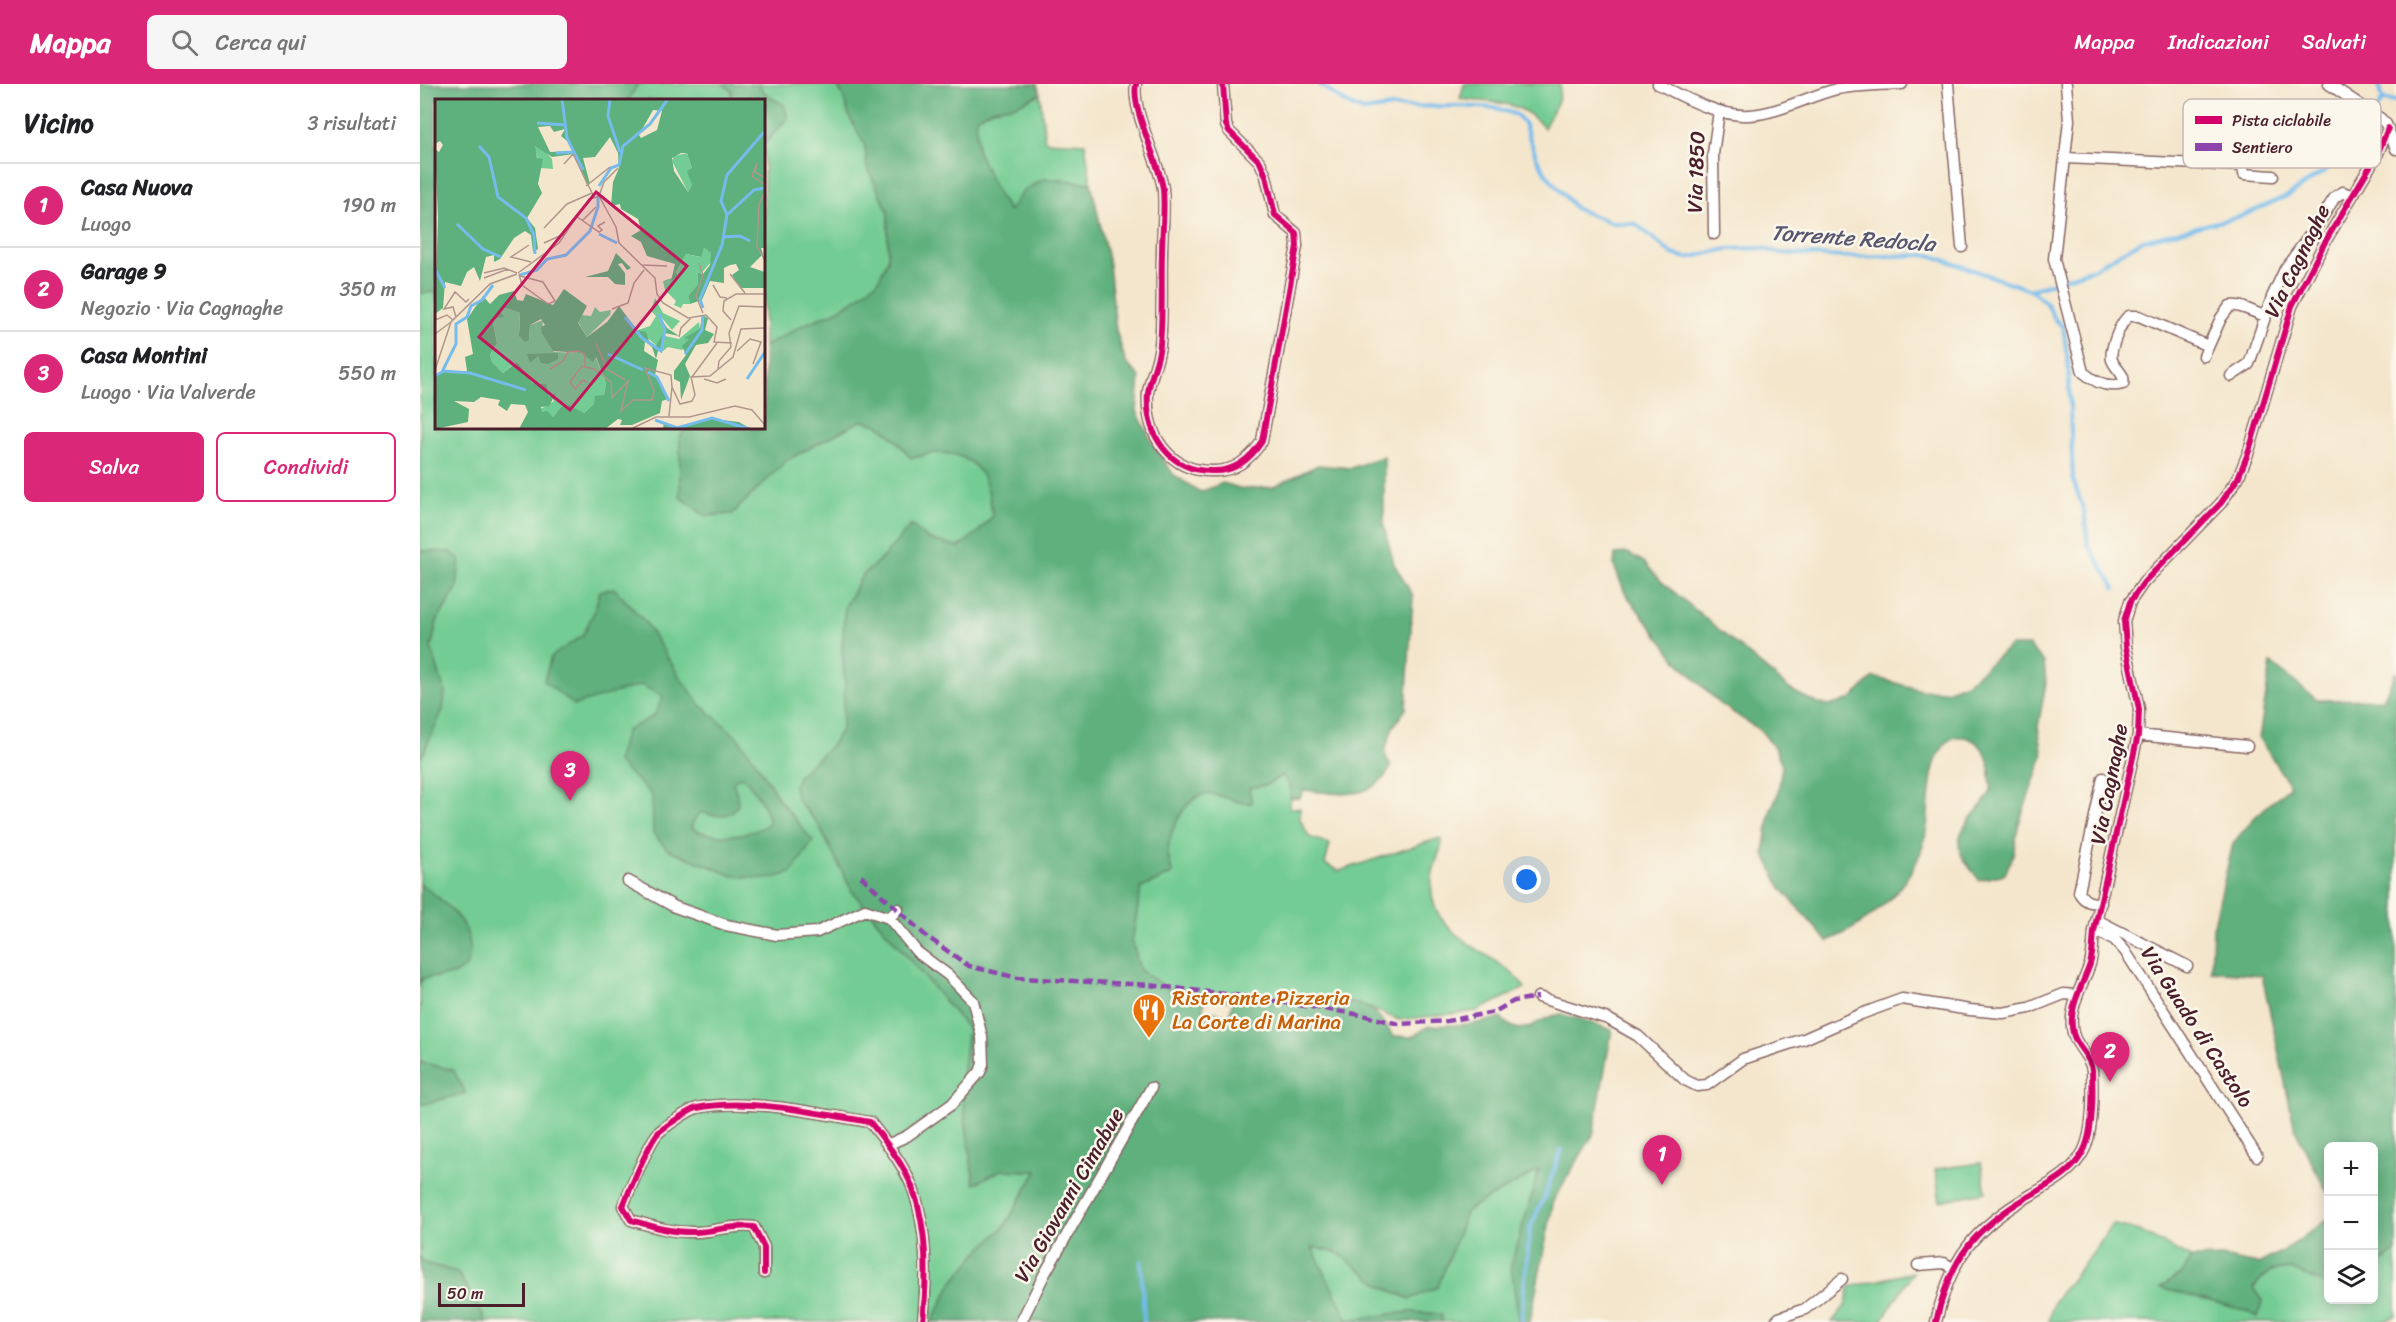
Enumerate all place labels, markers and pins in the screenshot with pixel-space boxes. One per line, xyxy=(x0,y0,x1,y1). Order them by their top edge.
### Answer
pin: 3 xyxy=(550,752,590,801)
place label: Ristorante Pizzeria La Corte di Marina xyxy=(1172,979,1350,1041)
restaurant icon: Ristorante Pizzeria La Corte di Marina xyxy=(1131,992,1167,1039)
pin: 2 xyxy=(2090,1032,2130,1082)
pin: 1 xyxy=(1642,1136,1682,1185)

